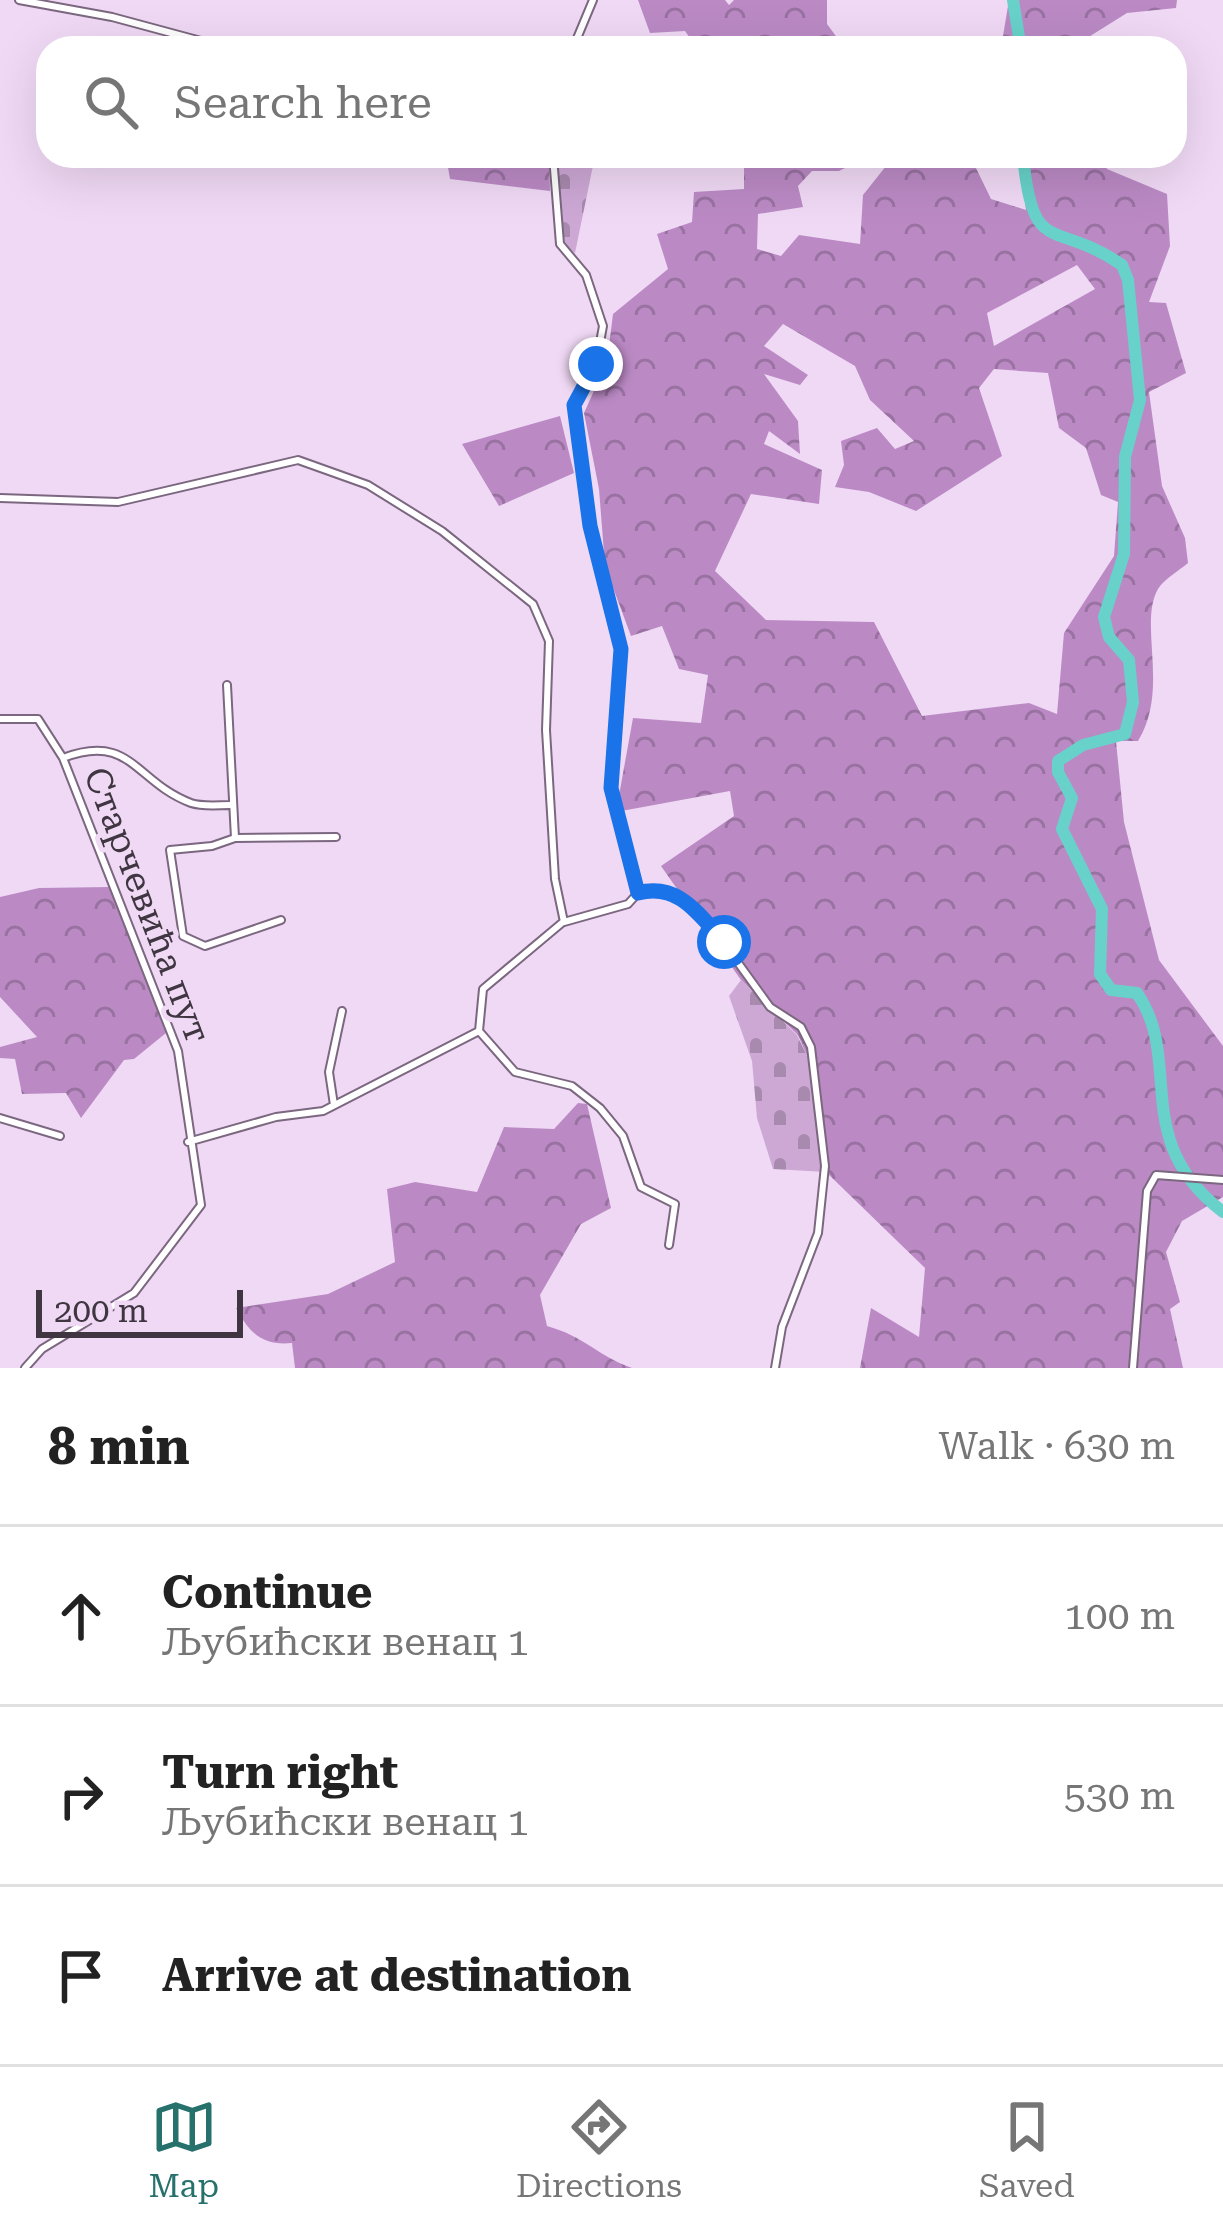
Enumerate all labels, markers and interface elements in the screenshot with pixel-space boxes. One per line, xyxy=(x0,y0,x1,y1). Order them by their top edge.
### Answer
search box xyxy=(36,36,1187,168)
icon: search xyxy=(78,69,144,135)
text: Search here xyxy=(174,76,432,129)
route end xyxy=(569,337,623,391)
street label: Старчевића пут xyxy=(75,761,219,1049)
route start xyxy=(697,915,751,969)
scale bar xyxy=(36,1284,243,1337)
text: 200 m xyxy=(54,1291,148,1330)
text: 8 min xyxy=(48,1417,190,1476)
text: Walk · 630 m xyxy=(939,1423,1175,1469)
text: Continue xyxy=(162,1566,373,1619)
icon: ahead xyxy=(48,1583,114,1649)
text: 100 m xyxy=(1064,1593,1175,1639)
text: Љубићски венац 1 xyxy=(162,1619,529,1665)
text: Turn right xyxy=(162,1746,398,1799)
icon: right xyxy=(48,1763,114,1829)
text: 530 m xyxy=(1064,1773,1175,1819)
text: Љубићски венац 1 xyxy=(162,1799,529,1845)
icon: arrive xyxy=(48,1943,114,2009)
text: Arrive at destination xyxy=(162,1949,631,2002)
tab: Map xyxy=(148,2094,219,2205)
tab: Directions xyxy=(516,2094,682,2205)
tab: Saved xyxy=(979,2094,1075,2205)

